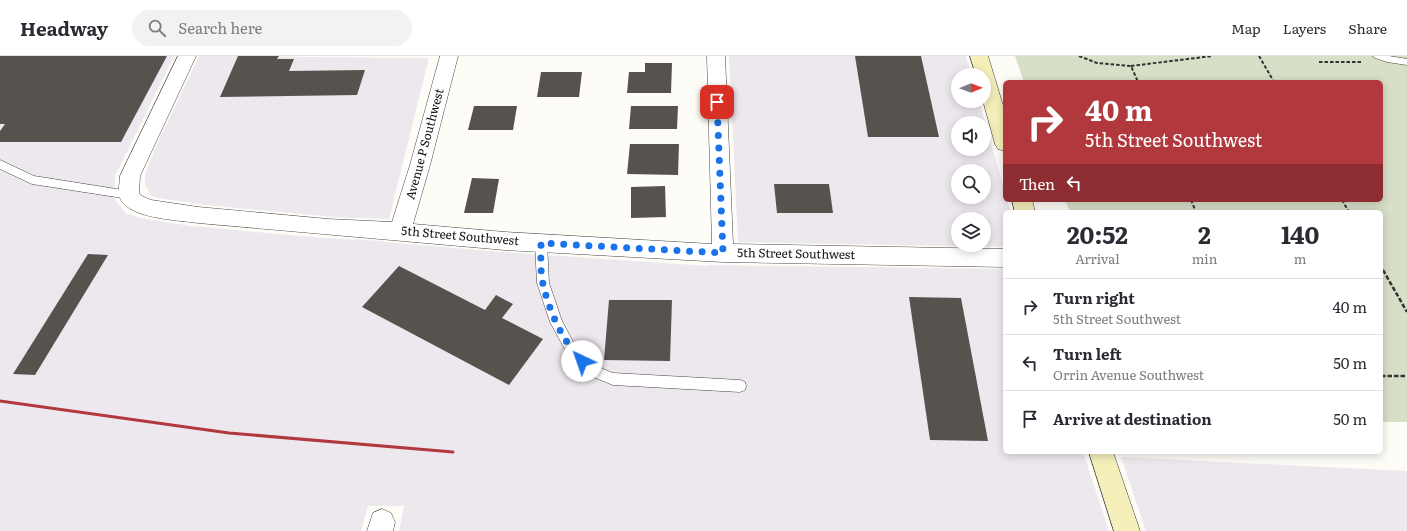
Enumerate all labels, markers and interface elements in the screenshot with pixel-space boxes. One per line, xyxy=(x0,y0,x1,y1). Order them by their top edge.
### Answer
search box xyxy=(132,10,412,46)
text: Headway xyxy=(20,14,108,42)
text: Search here xyxy=(178,16,262,39)
icon: search xyxy=(146,17,168,39)
text: Map xyxy=(1231,18,1261,38)
text: Layers xyxy=(1283,18,1326,38)
text: Share xyxy=(1348,18,1387,38)
north arrow xyxy=(951,68,991,108)
map controls xyxy=(951,68,991,252)
pin xyxy=(700,85,734,119)
street label: Avenue P Southwest xyxy=(401,86,448,201)
text: 40 m xyxy=(1085,88,1153,130)
icon: arrive xyxy=(706,91,728,113)
icon: right xyxy=(1019,96,1071,148)
button: sound xyxy=(951,116,991,156)
text: 5th Street Southwest xyxy=(1085,126,1262,153)
button: search xyxy=(951,164,991,204)
text: Then xyxy=(1019,172,1055,195)
icon: left xyxy=(1063,172,1085,194)
button: layers xyxy=(951,212,991,252)
text: 20:52 xyxy=(1067,216,1128,251)
text: 2 xyxy=(1198,216,1211,251)
text: 140 xyxy=(1281,216,1319,251)
street label: 5th Street Southwest xyxy=(400,221,520,249)
street label: 5th Street Southwest xyxy=(737,243,855,263)
text: Arrival xyxy=(1075,249,1120,268)
text: min xyxy=(1192,249,1217,268)
text: m xyxy=(1294,249,1306,268)
text: Turn right xyxy=(1053,286,1135,309)
text: 40 m xyxy=(1333,295,1367,318)
icon: right xyxy=(1019,296,1041,318)
text: 5th Street Southwest xyxy=(1053,309,1181,328)
position arrow xyxy=(561,340,603,382)
text: Turn left xyxy=(1053,342,1122,365)
text: 50 m xyxy=(1333,351,1367,374)
icon: left xyxy=(1019,352,1041,374)
text: Orrin Avenue Southwest xyxy=(1053,365,1204,384)
text: Arrive at destination xyxy=(1053,407,1212,430)
text: 50 m xyxy=(1333,407,1367,430)
icon: arrive xyxy=(1019,408,1041,430)

